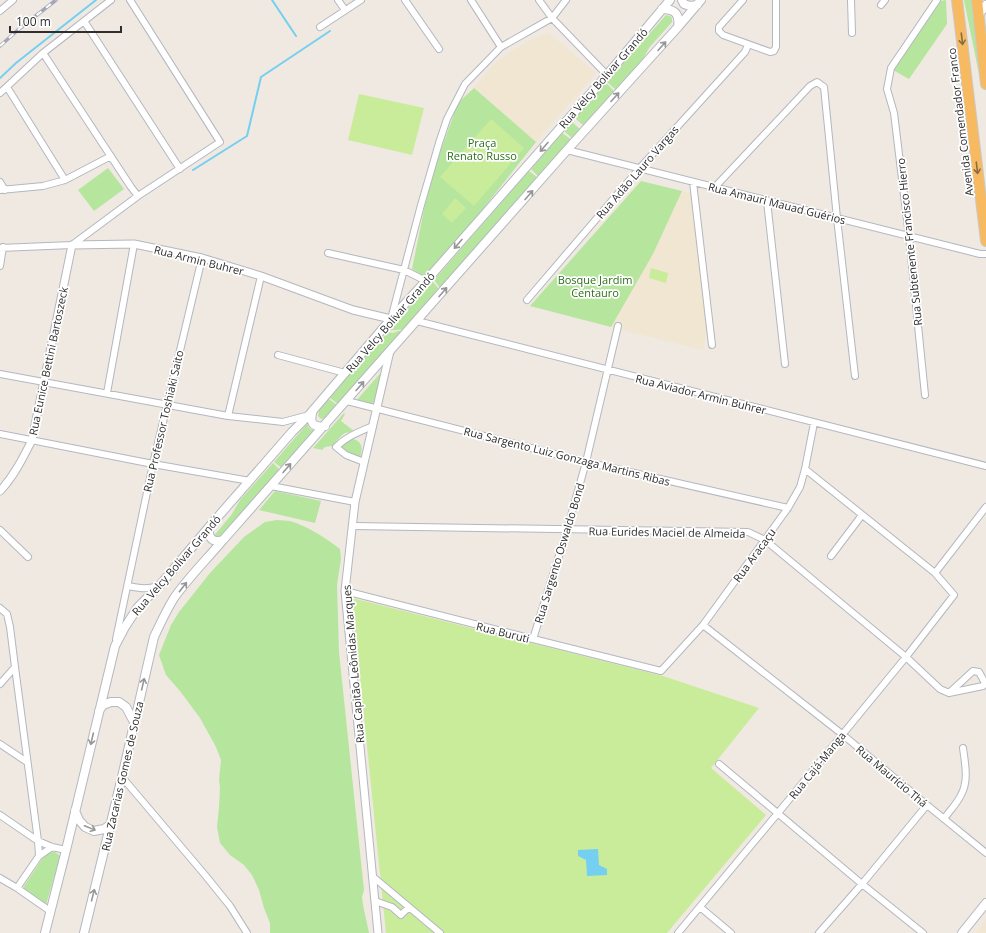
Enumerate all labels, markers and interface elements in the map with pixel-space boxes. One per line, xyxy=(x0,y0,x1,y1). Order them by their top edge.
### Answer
scale bar xyxy=(10,8,121,34)
text: 100 m xyxy=(16,13,51,30)
street label: Rua Velcy Bolivar Grandó xyxy=(555,24,651,131)
one-way arrow xyxy=(958,32,965,45)
one-way arrow xyxy=(657,40,666,51)
street label: Avenida Comendador Franco xyxy=(943,47,977,197)
one-way arrow xyxy=(610,93,619,103)
street label: Rua Adão Lauro Vargas xyxy=(592,122,682,222)
park label: Praça Renato Russo xyxy=(447,135,517,163)
one-way arrow xyxy=(540,141,549,152)
street label: Rua Subtenente Francisco Hierro xyxy=(893,157,925,327)
one-way arrow xyxy=(973,161,981,174)
street label: Rua Amauri Mauad Guérios xyxy=(707,179,847,227)
one-way arrow xyxy=(524,189,533,200)
one-way arrow xyxy=(453,239,463,249)
street label: Rua Armin Buhrer xyxy=(152,242,246,279)
street label: Rua Velcy Bolivar Grandó xyxy=(342,268,438,375)
park label: Bosque Jardim Centauro xyxy=(558,272,632,300)
street label: Rua Eunice Bettini Bartoszeck xyxy=(25,285,71,437)
one-way arrow xyxy=(438,287,447,297)
street label: Rua Professor Toshiaki Saito xyxy=(139,348,187,493)
street label: Rua Aviador Armin Buhrer xyxy=(634,370,768,418)
one-way arrow xyxy=(355,381,364,391)
street label: Rua Sargento Luiz Gonzaga Martins Ribas xyxy=(462,423,672,489)
one-way arrow xyxy=(283,463,292,473)
street label: Rua Sargento Oswaldo Bond xyxy=(530,481,588,625)
street label: Rua Velcy Bolivar Grandó xyxy=(128,511,224,618)
street label: Rua Eurides Maciel de Almeida xyxy=(588,523,746,541)
street label: Rua Aracaçu xyxy=(729,525,779,585)
one-way arrow xyxy=(179,581,188,592)
street label: Rua Capitão Leônidas Marques xyxy=(339,584,367,744)
street label: Rua Buruti xyxy=(475,618,531,646)
one-way arrow xyxy=(139,678,147,691)
street label: Rua Zacarias Gomes de Souza xyxy=(97,700,147,852)
street label: Rua Cajá-Manga xyxy=(785,728,849,802)
one-way arrow xyxy=(88,732,96,745)
street label: Rua Maurício Thá xyxy=(853,742,931,810)
one-way arrow xyxy=(83,824,95,832)
one-way arrow xyxy=(90,889,97,902)

